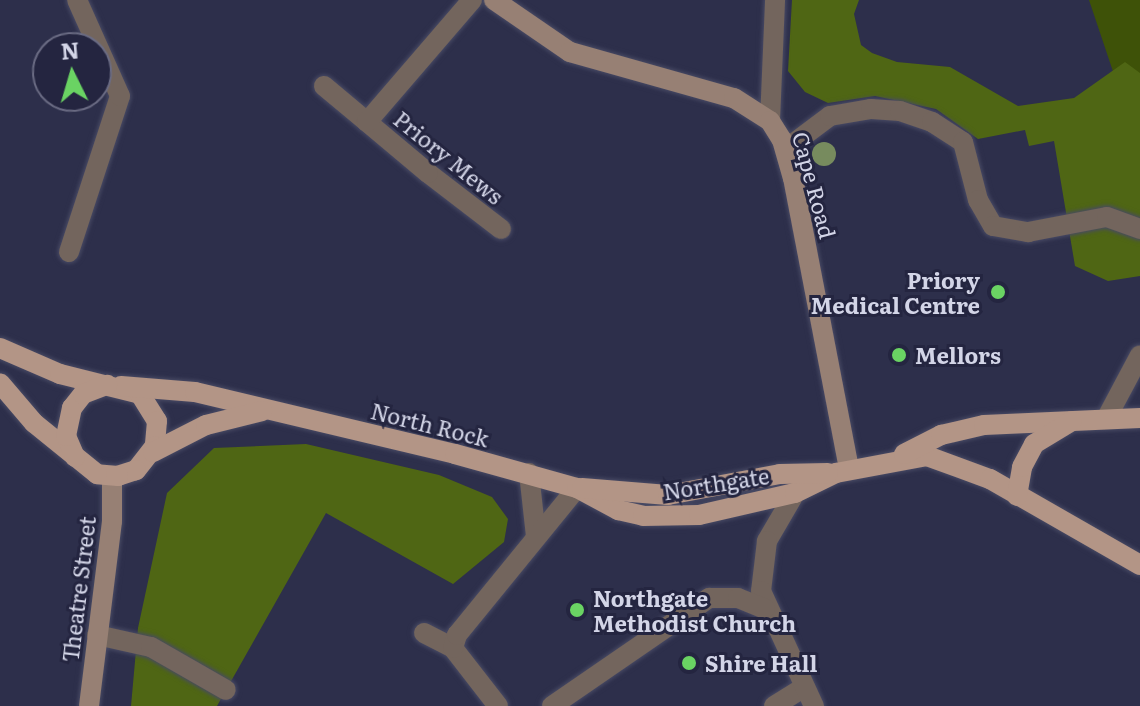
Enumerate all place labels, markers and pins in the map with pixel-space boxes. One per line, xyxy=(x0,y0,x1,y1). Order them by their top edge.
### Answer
place label: Priory Medical Centre xyxy=(811,266,980,318)
marker: Priory Medical Centre xyxy=(987,281,1009,303)
place label: Mellors xyxy=(915,342,1001,368)
marker: Mellors xyxy=(890,346,908,364)
place label: Northgate Methodist Church xyxy=(593,584,796,636)
marker: Northgate Methodist Church xyxy=(568,601,586,619)
place label: Shire Hall xyxy=(705,650,817,676)
marker: Shire Hall xyxy=(680,654,698,672)

